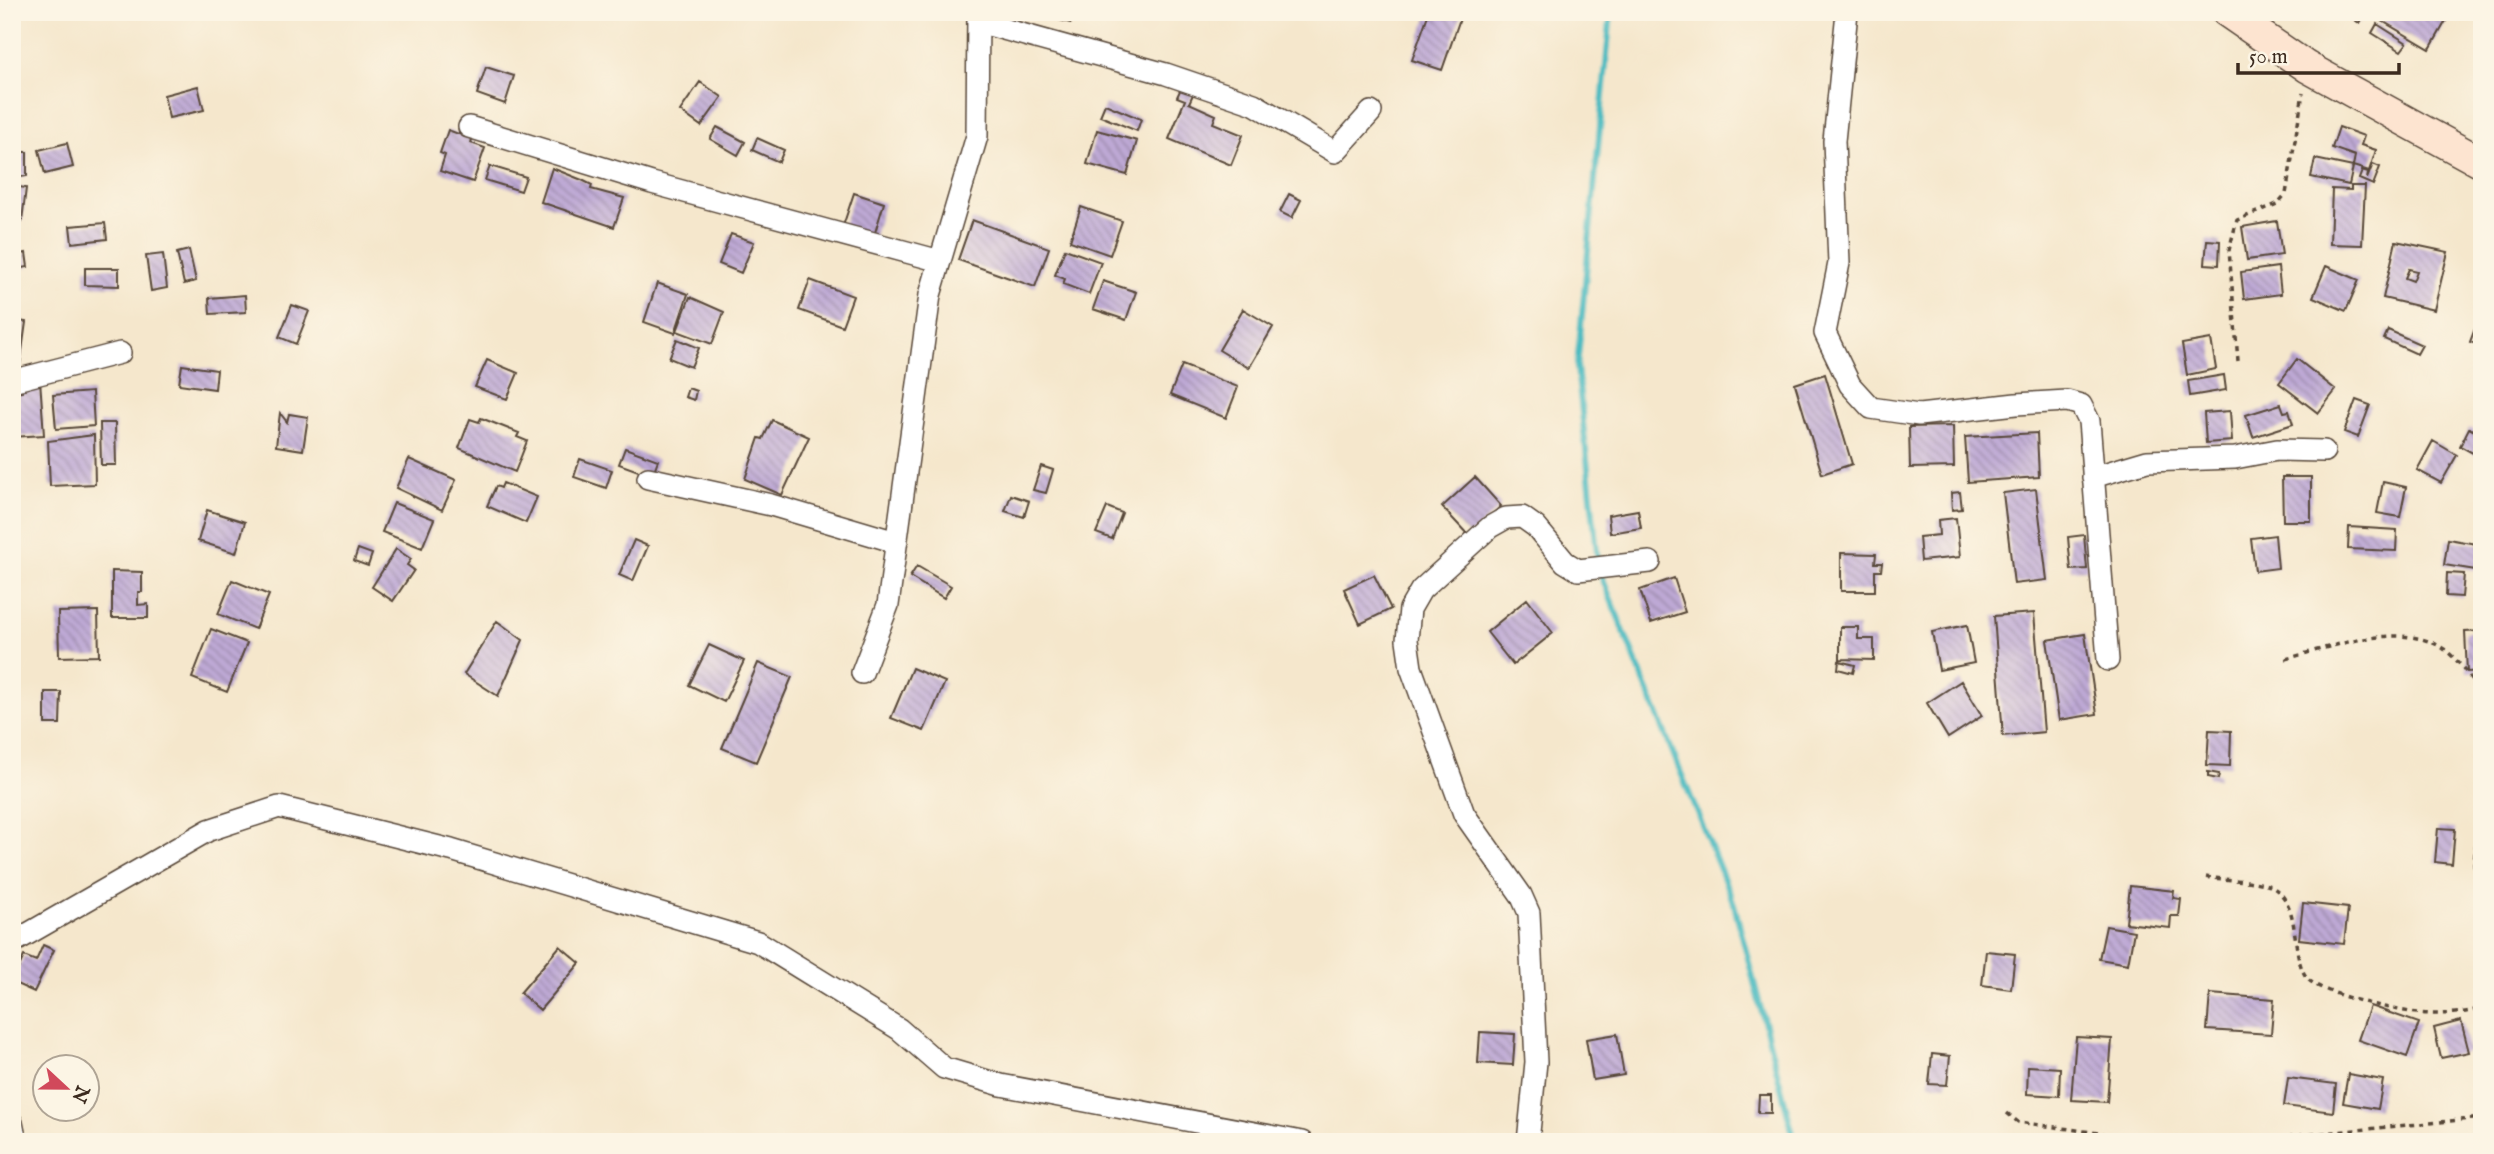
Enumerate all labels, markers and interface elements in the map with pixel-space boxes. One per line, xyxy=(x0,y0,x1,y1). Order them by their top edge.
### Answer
scale bar xyxy=(2238,32,2400,76)
text: 50 m xyxy=(2249,44,2288,71)
north arrow xyxy=(32,1052,102,1122)
text: N xyxy=(65,1081,94,1106)

